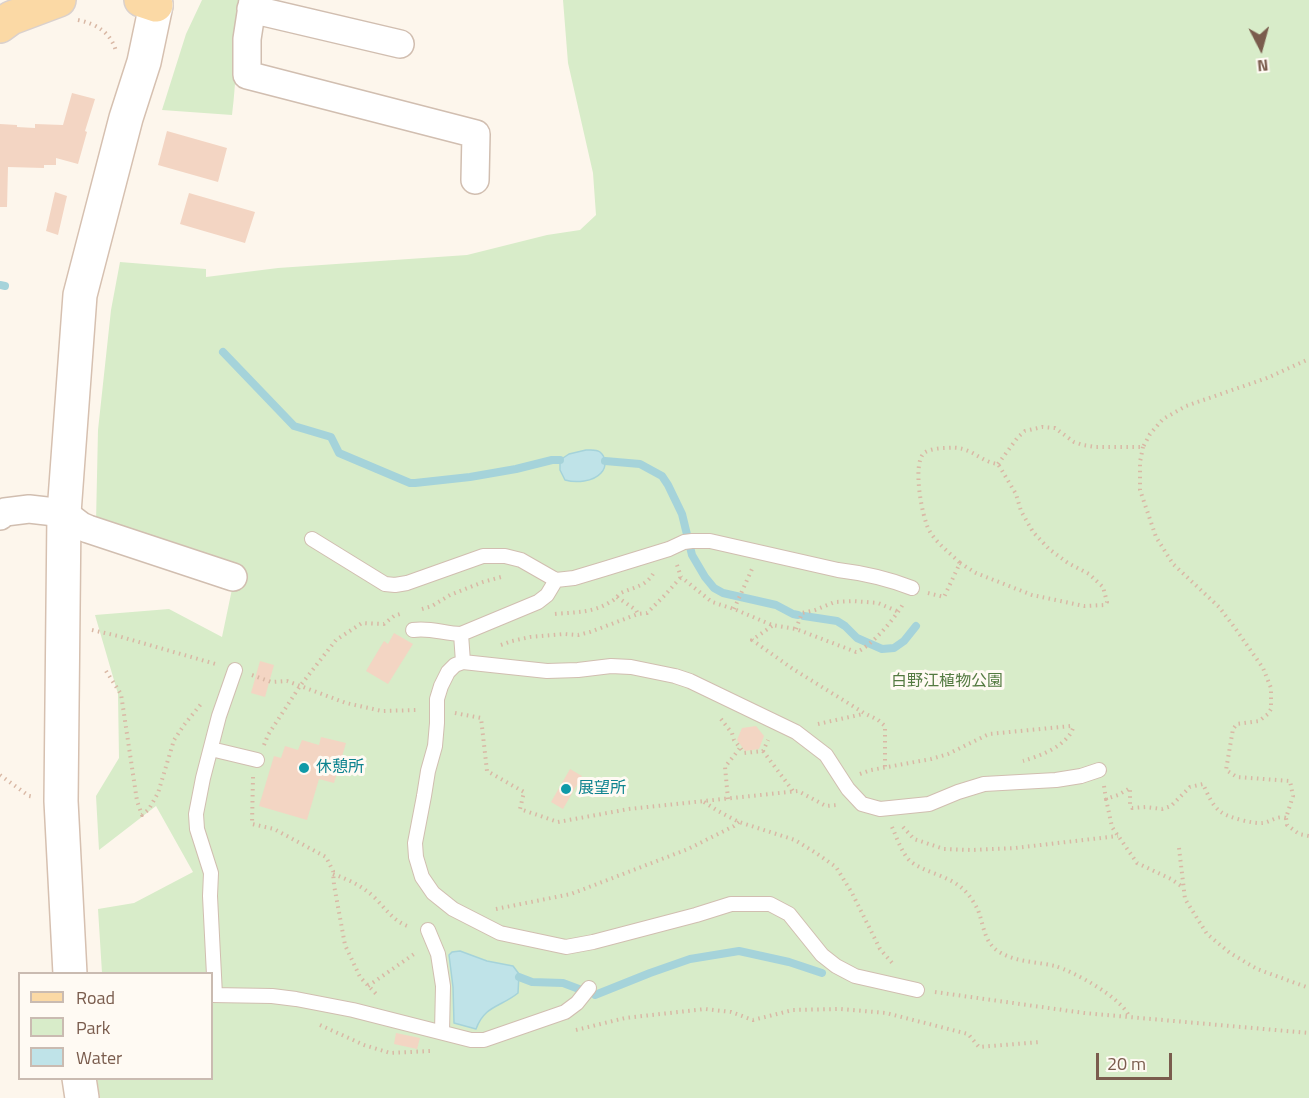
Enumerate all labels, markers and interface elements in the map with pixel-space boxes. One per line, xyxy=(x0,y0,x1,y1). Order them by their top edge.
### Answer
north arrow xyxy=(1231,18,1291,78)
text: N xyxy=(1256,53,1270,78)
park label: 白野江植物公園 xyxy=(891,672,1003,692)
place label: 休憩所 xyxy=(316,758,364,778)
marker: 休憩所 xyxy=(297,761,311,775)
place label: 展望所 xyxy=(578,779,626,799)
marker: 展望所 xyxy=(559,782,573,796)
legend xyxy=(18,972,213,1080)
text: Road xyxy=(76,984,115,1011)
text: Park xyxy=(76,1014,110,1041)
scale bar xyxy=(1099,1041,1176,1079)
text: Water xyxy=(76,1044,122,1071)
text: 20 m xyxy=(1107,1050,1146,1077)

